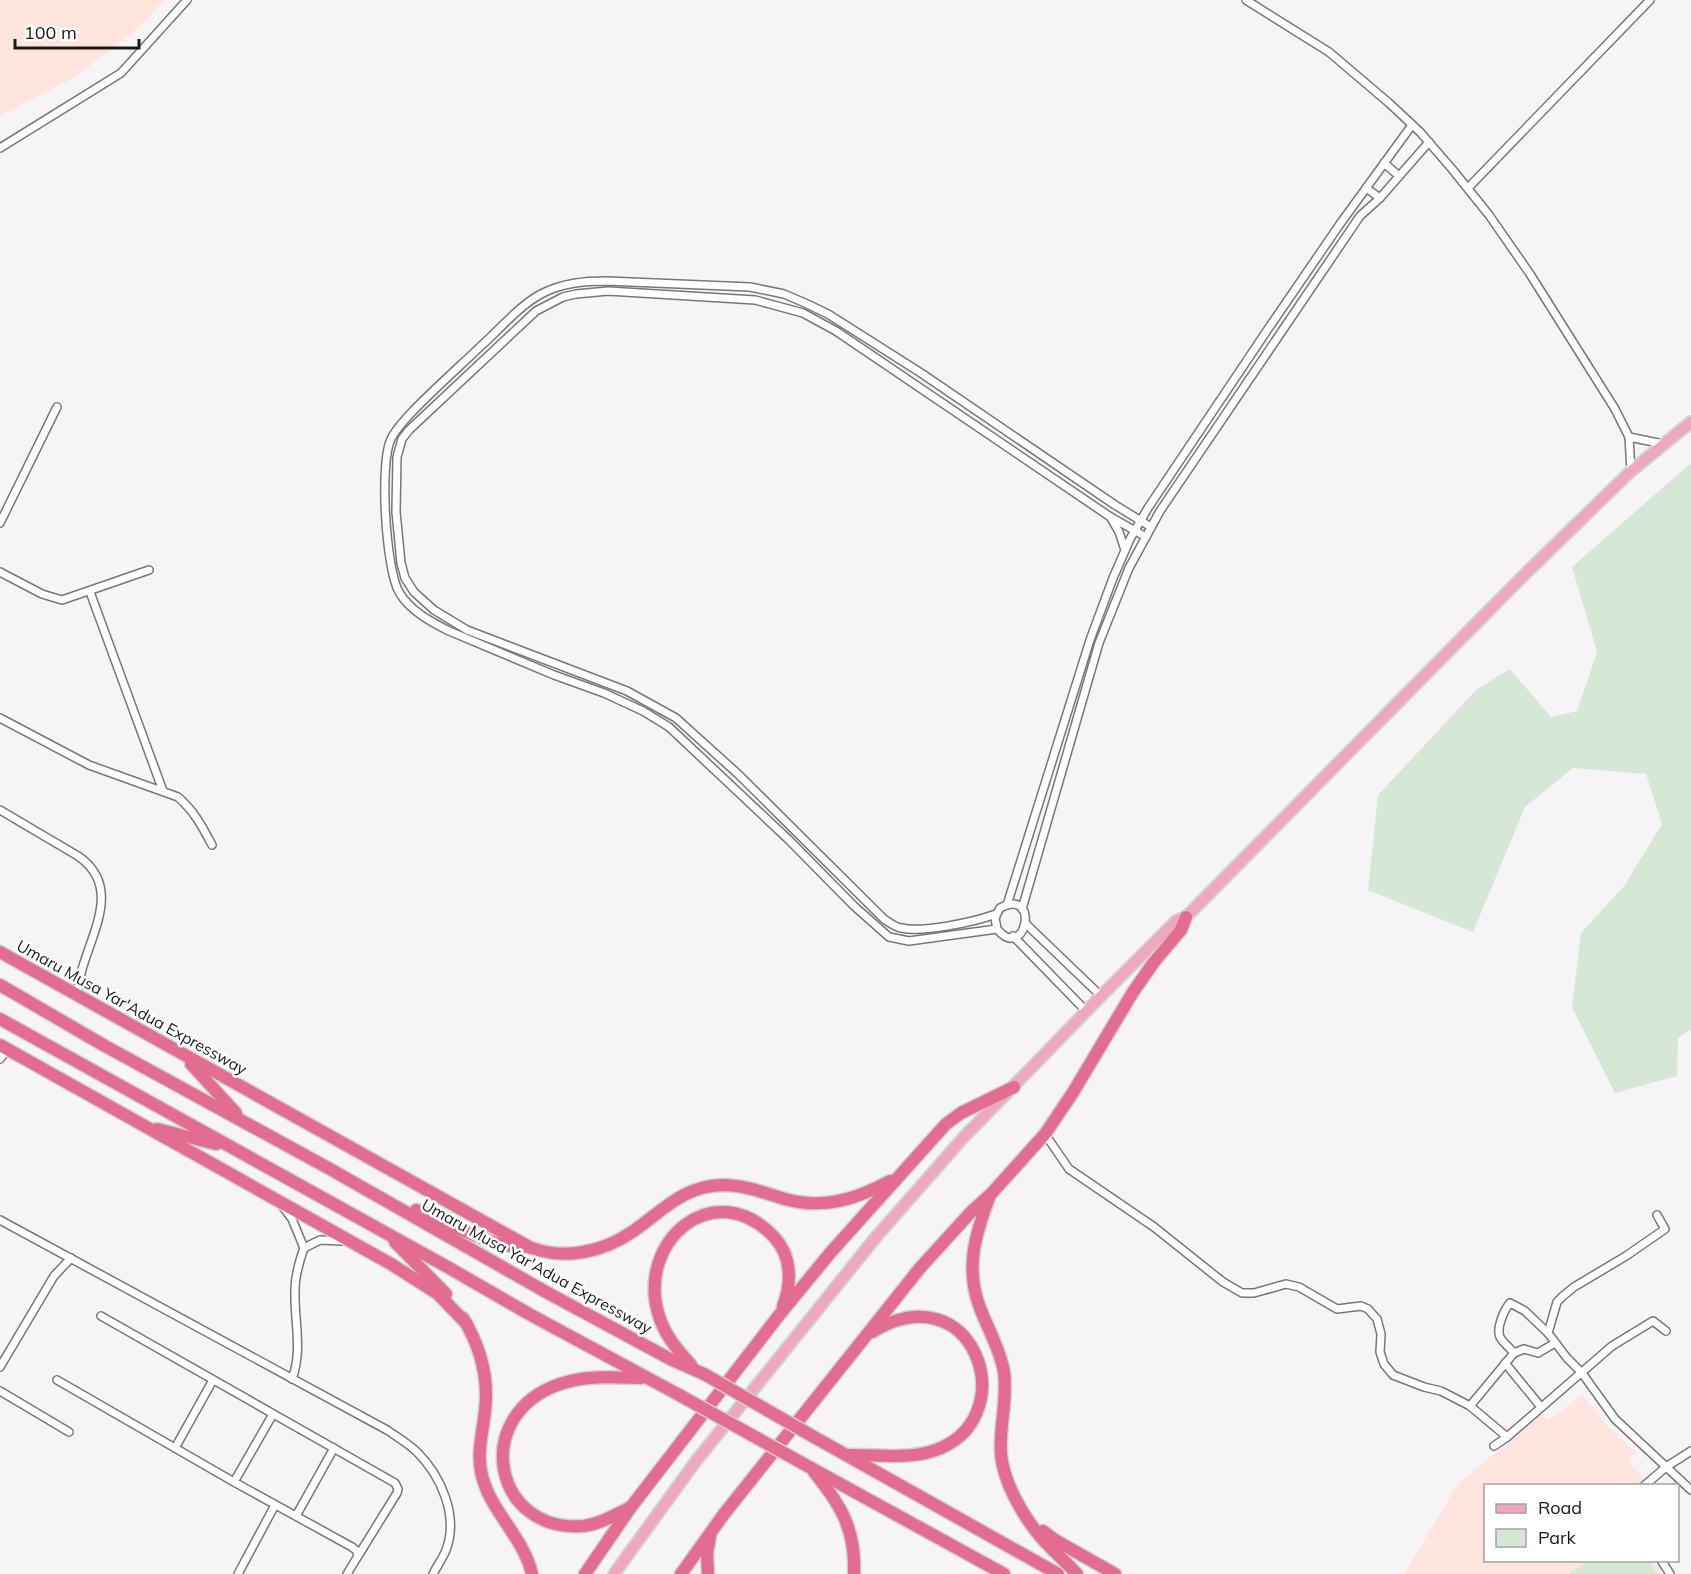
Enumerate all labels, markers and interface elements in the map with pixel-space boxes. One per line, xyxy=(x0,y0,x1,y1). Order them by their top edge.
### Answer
scale bar xyxy=(15,12,140,50)
text: 100 m xyxy=(24,21,77,44)
street label: Umaru Musa Yar'Adua Expressway xyxy=(13,935,251,1079)
street label: Umaru Musa Yar'Adua Expressway xyxy=(418,1194,656,1338)
legend xyxy=(1484,1484,1679,1562)
text: Road xyxy=(1538,1496,1582,1519)
text: Park xyxy=(1538,1526,1577,1549)

